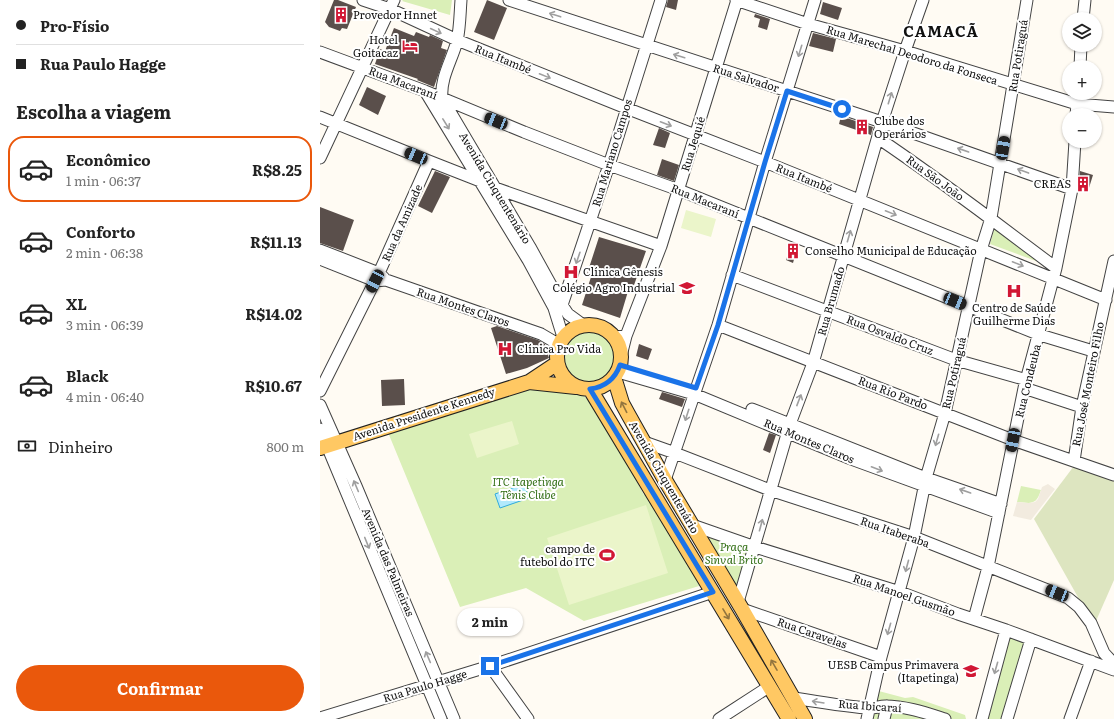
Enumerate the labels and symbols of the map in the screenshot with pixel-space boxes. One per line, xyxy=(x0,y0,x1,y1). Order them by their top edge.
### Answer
building icon: Provedor Hnnet xyxy=(332,6,350,24)
place label: Provedor Hnnet xyxy=(353,6,437,22)
one-way arrow xyxy=(549,11,561,19)
street label: Rua Potiraguá xyxy=(1003,18,1031,94)
district label: CAMACÃ xyxy=(903,19,979,42)
street label: Rua Marechal Deodoro da Fonseca xyxy=(825,20,1000,88)
one-way arrow xyxy=(430,28,442,35)
place label: Hotel Goitacaz xyxy=(353,31,399,60)
hotel icon: Hotel Goitacaz xyxy=(401,37,419,55)
street label: Rua Itambé xyxy=(473,39,534,77)
one-way arrow xyxy=(796,44,803,57)
one-way arrow xyxy=(672,52,685,59)
street label: Rua Salvador xyxy=(711,59,782,96)
street label: Rua Macaraní xyxy=(367,62,440,103)
one-way arrow xyxy=(538,72,550,80)
one-way arrow xyxy=(887,92,894,105)
street label: Rua Mariano Campos xyxy=(587,97,635,208)
route start xyxy=(833,100,851,118)
car xyxy=(483,111,509,131)
place label: Clube dos Operários xyxy=(874,112,926,141)
street label: Rua Jequié xyxy=(676,114,708,173)
one-way arrow xyxy=(442,118,450,130)
building icon: Clube dos Operários xyxy=(853,118,871,136)
one-way arrow xyxy=(659,120,671,128)
street label: Avenida Cinquentenário xyxy=(456,129,536,246)
car xyxy=(995,135,1011,161)
car xyxy=(403,146,429,166)
one-way arrow xyxy=(958,146,970,154)
street label: Rua São João xyxy=(903,151,968,204)
street label: Rua Itambé xyxy=(774,158,835,196)
one-way arrow xyxy=(1017,167,1029,175)
place label: CREAS xyxy=(1034,175,1071,191)
building icon: CREAS xyxy=(1074,175,1092,193)
street label: Rua Macaraní xyxy=(669,179,742,221)
street label: Rua da Amizade xyxy=(377,181,425,264)
one-way arrow xyxy=(884,210,896,217)
one-way arrow xyxy=(846,230,853,243)
building icon: Conselho Municipal de Educação xyxy=(784,242,802,260)
place label: Conselho Municipal de Educação xyxy=(805,242,977,258)
one-way arrow xyxy=(574,251,581,264)
one-way arrow xyxy=(1011,261,1023,269)
hospital icon: Clínica Gênesis xyxy=(562,263,580,281)
place label: Clínica Gênesis xyxy=(583,263,663,279)
street label: Rua Brumado xyxy=(812,264,848,337)
car xyxy=(364,268,386,294)
place label: Colégio Agro Industrial xyxy=(553,279,675,295)
school or university icon: Colégio Agro Industrial xyxy=(678,279,696,297)
hospital icon: Centro de Saúde Guilherme Dias xyxy=(1005,282,1023,300)
street label: Rua Montes Claros xyxy=(415,283,512,329)
car xyxy=(942,291,968,311)
place label: Centro de Saúde Guilherme Dias xyxy=(972,299,1056,328)
street label: Rua Osvaldo Cruz xyxy=(844,310,937,358)
street label: Rua José Monteiro Filho xyxy=(1067,320,1107,448)
street label: Rua Potiraguá xyxy=(937,335,969,411)
hospital icon: Clínica Pro Vida xyxy=(496,340,514,358)
place label: Clínica Pro Vida xyxy=(517,340,601,356)
street label: Rua Condeuba xyxy=(1010,342,1044,419)
street label: Rua Rio Pardo xyxy=(856,371,931,413)
street label: Avenida Presidente Kennedy xyxy=(351,382,497,444)
one-way arrow xyxy=(795,395,803,407)
one-way arrow xyxy=(620,401,627,413)
one-way arrow xyxy=(683,409,690,422)
street label: Rua Montes Claros xyxy=(762,414,857,466)
street label: Avenida Cinquentenário xyxy=(626,417,704,536)
car xyxy=(1005,427,1021,453)
one-way arrow xyxy=(933,433,940,446)
one-way arrow xyxy=(870,465,882,473)
park label: ITC Itapetinga Tênis Clube xyxy=(492,473,565,502)
one-way arrow xyxy=(351,480,359,492)
one-way arrow xyxy=(958,487,971,494)
street label: Avenida das Palmeiras xyxy=(359,505,419,618)
street label: Rua Itaberaba xyxy=(858,512,932,550)
one-way arrow xyxy=(758,518,765,531)
one-way arrow xyxy=(364,536,372,548)
park label: Praça Sinval Brito xyxy=(705,538,763,567)
place label: campo de futebol do ITC xyxy=(520,540,595,569)
sports icon: campo de futebol do ITC xyxy=(598,546,616,564)
one-way arrow xyxy=(902,559,910,572)
street label: Rua Manoel Gusmão xyxy=(851,569,958,619)
car xyxy=(1044,583,1070,603)
callout: 2 min xyxy=(457,608,523,636)
one-way arrow xyxy=(722,608,730,620)
street label: Rua Caravelas xyxy=(775,613,849,651)
one-way arrow xyxy=(885,622,892,635)
one-way arrow xyxy=(424,652,431,664)
place label: UESB Campus Primavera (Itapetinga) xyxy=(828,656,959,685)
route end xyxy=(481,657,499,675)
one-way arrow xyxy=(769,659,777,671)
one-way arrow xyxy=(992,661,999,674)
school or university icon: UESB Campus Primavera (Itapetinga) xyxy=(962,662,980,680)
street label: Rua Paulo Hagge xyxy=(381,665,469,705)
street label: Rua Ibicaraí xyxy=(838,695,903,715)
one-way arrow xyxy=(812,698,825,706)

